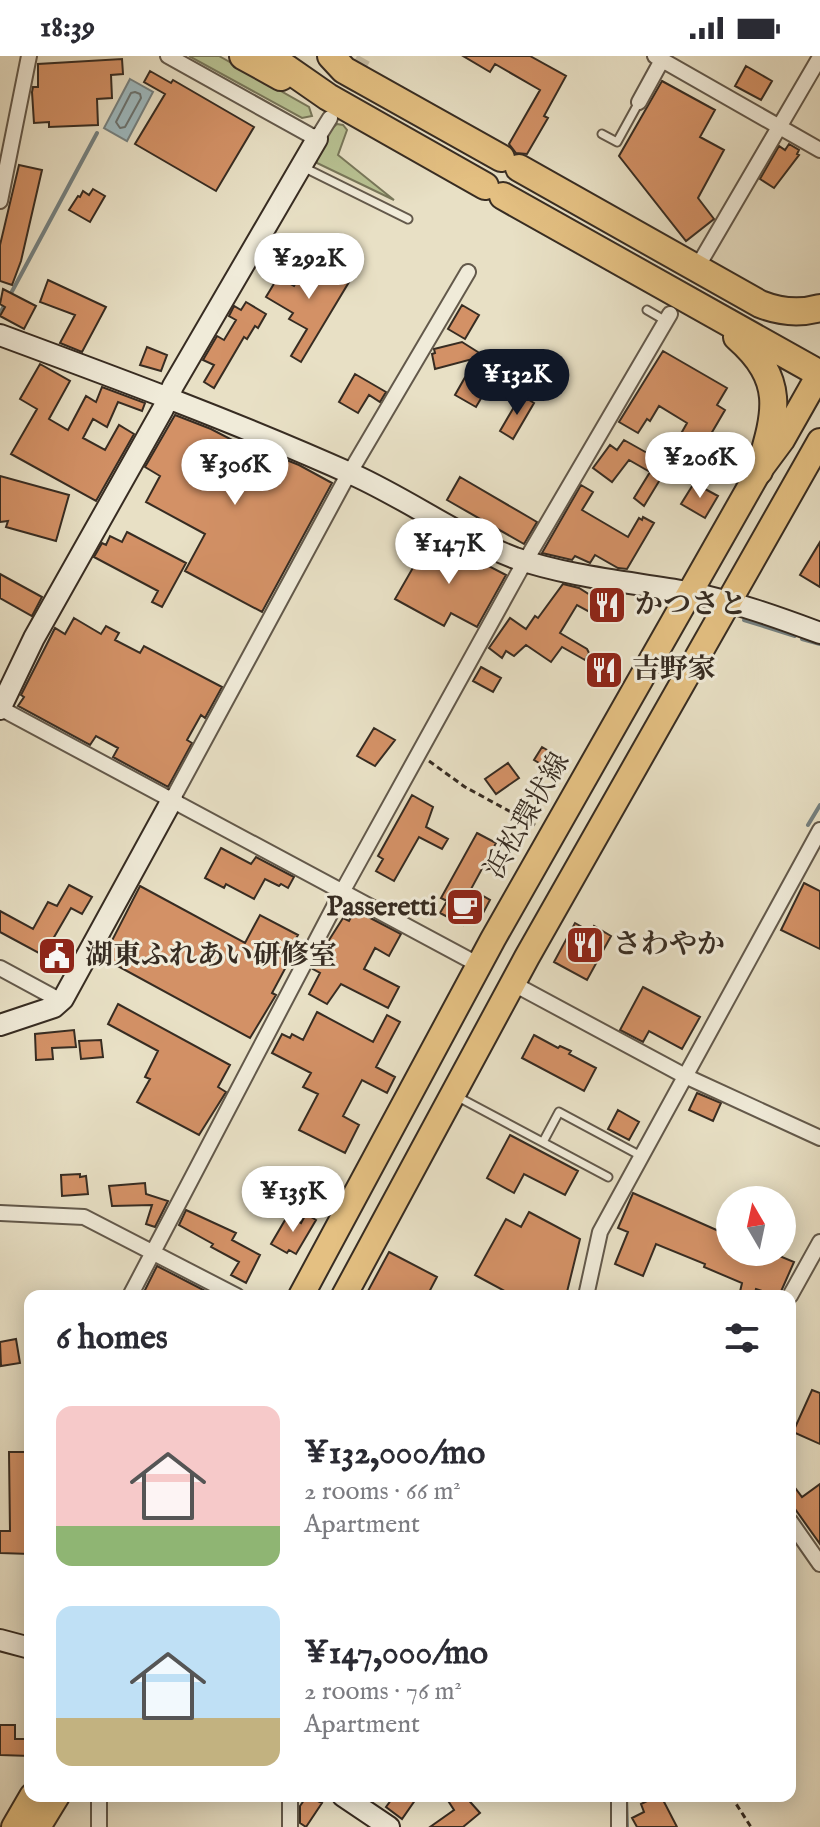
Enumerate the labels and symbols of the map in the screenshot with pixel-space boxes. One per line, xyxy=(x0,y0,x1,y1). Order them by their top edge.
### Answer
pin: ¥292K xyxy=(253,233,365,301)
pin: ¥132K xyxy=(461,349,573,417)
pin: ¥206K xyxy=(644,432,756,500)
pin: ¥306K xyxy=(179,439,291,507)
pin: ¥147K xyxy=(393,518,505,586)
restaurant icon: かつさと xyxy=(586,584,628,626)
place label: かつさと xyxy=(635,588,747,623)
restaurant icon: 吉野家 xyxy=(583,649,625,691)
place label: 吉野家 xyxy=(632,653,716,688)
street label: 浜松環状線 xyxy=(478,747,578,885)
cafe icon: Passeretti xyxy=(444,886,486,928)
place label: Passeretti xyxy=(327,890,438,925)
restaurant icon: さわやか xyxy=(564,924,606,966)
place label: さわやか xyxy=(613,928,725,963)
public building icon: 湖東ふれあい研修室 xyxy=(36,935,78,977)
place label: 湖東ふれあい研修室 xyxy=(85,939,337,974)
pin: ¥135K xyxy=(237,1166,349,1234)
north arrow xyxy=(716,1186,796,1266)

